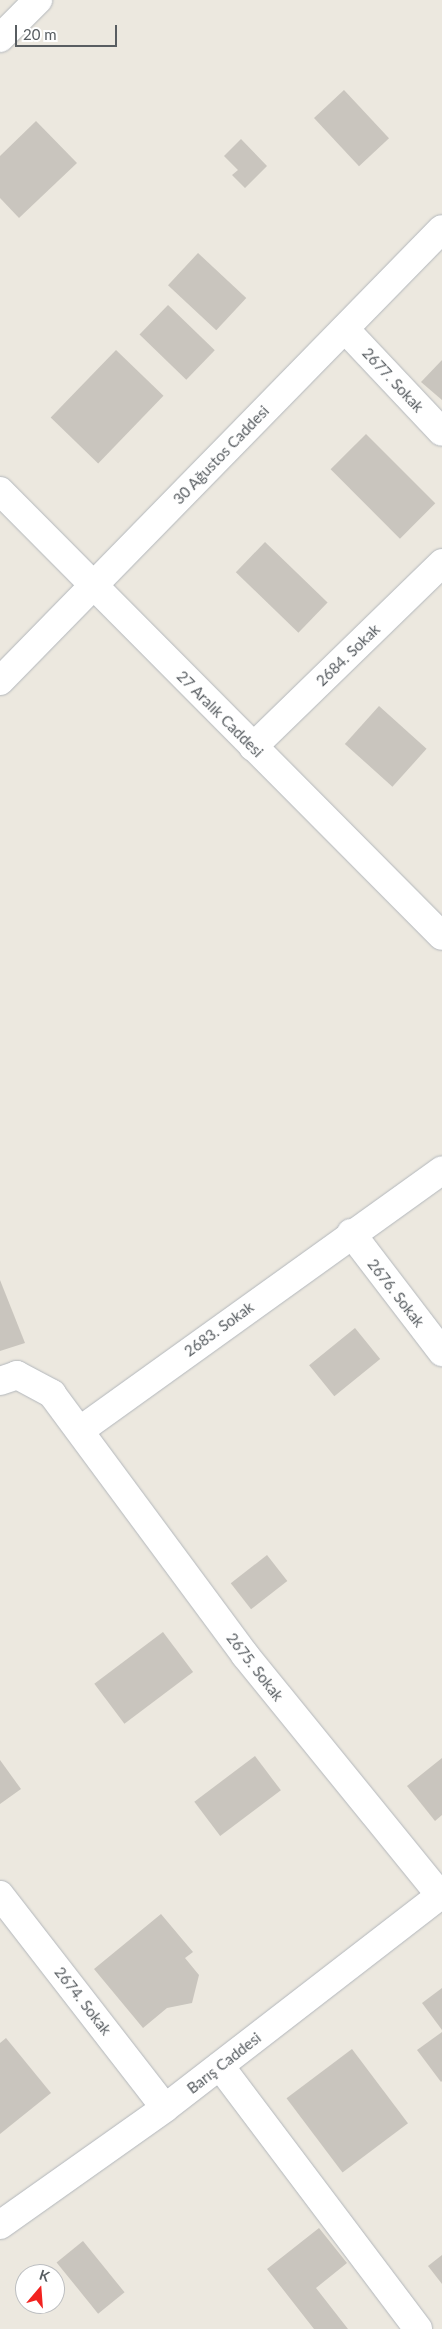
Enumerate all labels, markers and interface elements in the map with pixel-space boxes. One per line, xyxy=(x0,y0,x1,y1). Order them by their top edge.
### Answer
scale bar xyxy=(18,15,120,47)
text: 20 m xyxy=(23,25,57,43)
street label: 2677. Sokak xyxy=(359,344,427,416)
street label: 30 Ağustos Caddesi xyxy=(169,402,273,508)
street label: 2684. Sokak xyxy=(312,620,384,690)
street label: 27 Aralık Caddesi xyxy=(173,667,267,761)
street label: 2676. Sokak xyxy=(364,1255,428,1331)
street label: 2683. Sokak xyxy=(181,1298,257,1360)
street label: 2675. Sokak xyxy=(223,1629,287,1705)
street label: 2674. Sokak xyxy=(51,1963,115,2039)
street label: Barış Caddesi xyxy=(184,2029,264,2097)
north arrow xyxy=(15,2264,65,2314)
text: K xyxy=(37,2266,52,2285)

